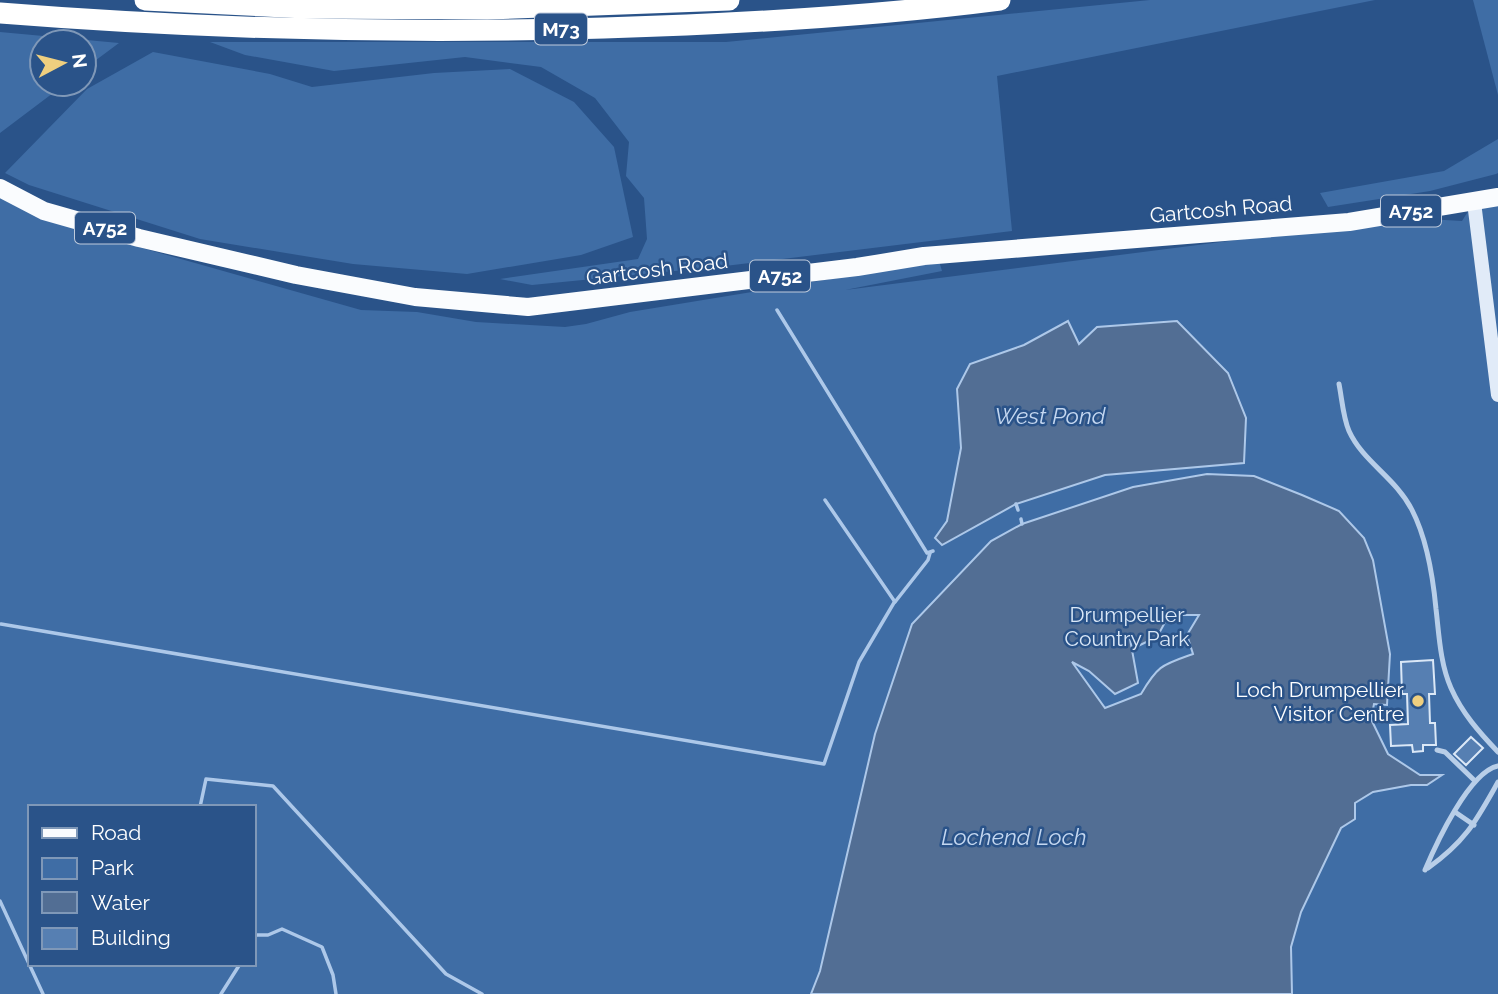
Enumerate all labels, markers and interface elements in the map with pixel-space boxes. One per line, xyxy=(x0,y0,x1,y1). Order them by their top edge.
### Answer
road number: M73 xyxy=(535,14,587,44)
north arrow xyxy=(28,28,98,98)
text: N xyxy=(68,52,92,69)
street label: Gartcosh Road xyxy=(1149,190,1293,228)
road number: A752 xyxy=(1381,196,1441,226)
road number: A752 xyxy=(75,212,135,244)
street label: Gartcosh Road xyxy=(585,248,729,290)
road number: A752 xyxy=(750,260,810,292)
water label: West Pond xyxy=(994,402,1107,429)
park label: Drumpellier Country Park xyxy=(1065,602,1189,651)
place label: Loch Drumpellier Visitor Centre xyxy=(1235,677,1405,726)
marker: Loch Drumpellier Visitor Centre xyxy=(1410,693,1426,709)
legend xyxy=(28,805,256,966)
text: Road xyxy=(91,820,141,845)
water label: Lochend Loch xyxy=(941,823,1087,850)
text: Park xyxy=(91,855,134,880)
text: Water xyxy=(91,890,150,915)
text: Building xyxy=(91,925,171,950)

